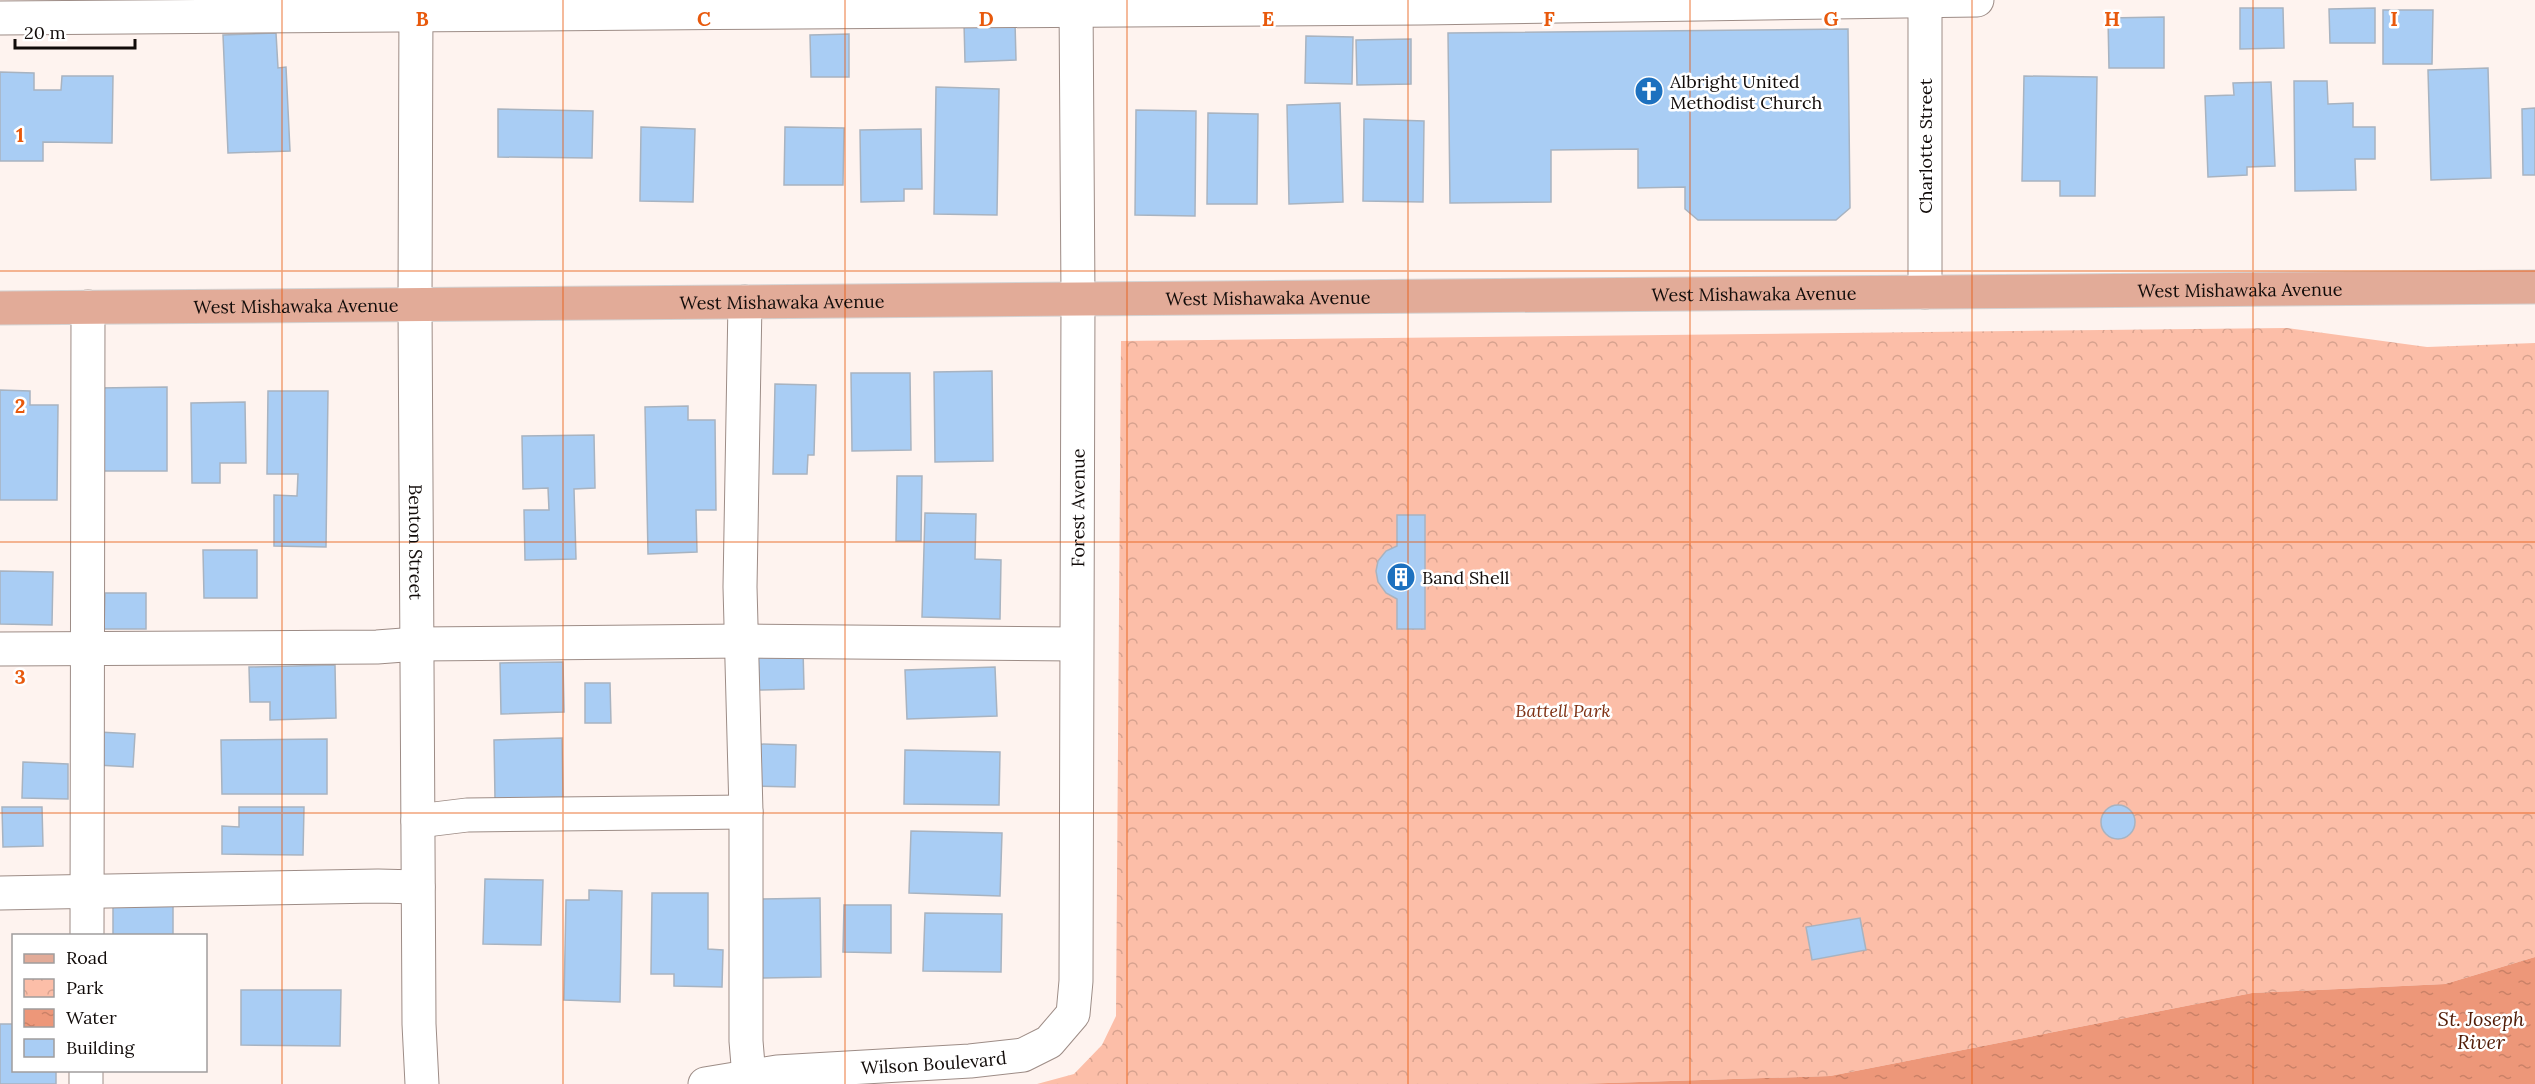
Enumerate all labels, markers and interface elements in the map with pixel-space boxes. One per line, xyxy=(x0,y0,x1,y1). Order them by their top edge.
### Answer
text: B xyxy=(415,6,429,31)
text: C xyxy=(697,6,711,31)
text: D xyxy=(978,6,994,31)
text: E xyxy=(1262,6,1274,31)
text: F xyxy=(1543,6,1555,31)
text: G xyxy=(1823,6,1839,31)
text: H xyxy=(2104,6,2120,31)
text: I xyxy=(2390,6,2398,31)
scale bar xyxy=(15,12,135,50)
text: 20 m xyxy=(24,21,66,44)
place label: Albright United Methodist Church xyxy=(1669,70,1823,114)
church icon: Albright United Methodist Church xyxy=(1633,75,1665,107)
street label: Charlotte Street xyxy=(1914,78,1937,214)
text: 1 xyxy=(16,122,24,147)
street label: West Mishawaka Avenue xyxy=(2137,277,2343,302)
street label: West Mishawaka Avenue xyxy=(1651,281,1857,306)
street label: West Mishawaka Avenue xyxy=(1165,285,1371,310)
street label: West Mishawaka Avenue xyxy=(679,289,885,314)
street label: West Mishawaka Avenue xyxy=(193,293,399,318)
text: 2 xyxy=(15,393,25,418)
street label: Forest Avenue xyxy=(1066,448,1089,567)
street label: Benton Street xyxy=(405,484,428,600)
building icon: Band Shell xyxy=(1385,561,1417,593)
place label: Band Shell xyxy=(1422,566,1510,589)
text: 3 xyxy=(14,664,26,689)
park label: Battell Park xyxy=(1515,699,1611,722)
legend xyxy=(12,934,207,1072)
text: Road xyxy=(66,946,108,969)
text: Park xyxy=(66,976,104,999)
text: Water xyxy=(66,1006,117,1029)
water label: St. Joseph River xyxy=(2438,1006,2525,1054)
text: Building xyxy=(66,1036,136,1059)
street label: Wilson Boulevard xyxy=(860,1045,1008,1079)

